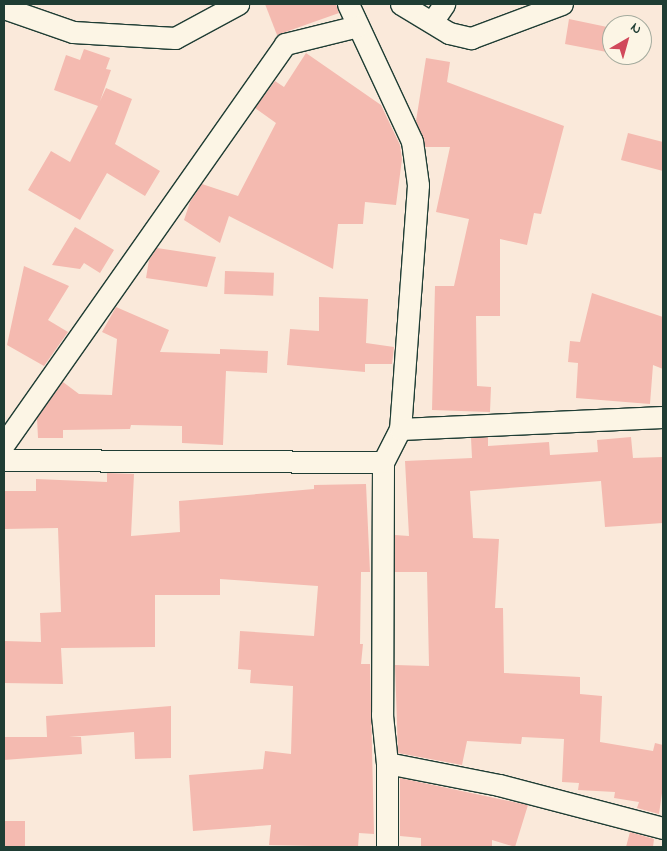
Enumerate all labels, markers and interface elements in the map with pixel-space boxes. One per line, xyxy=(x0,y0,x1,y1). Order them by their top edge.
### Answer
north arrow xyxy=(602,15,652,65)
text: N xyxy=(626,17,646,40)

